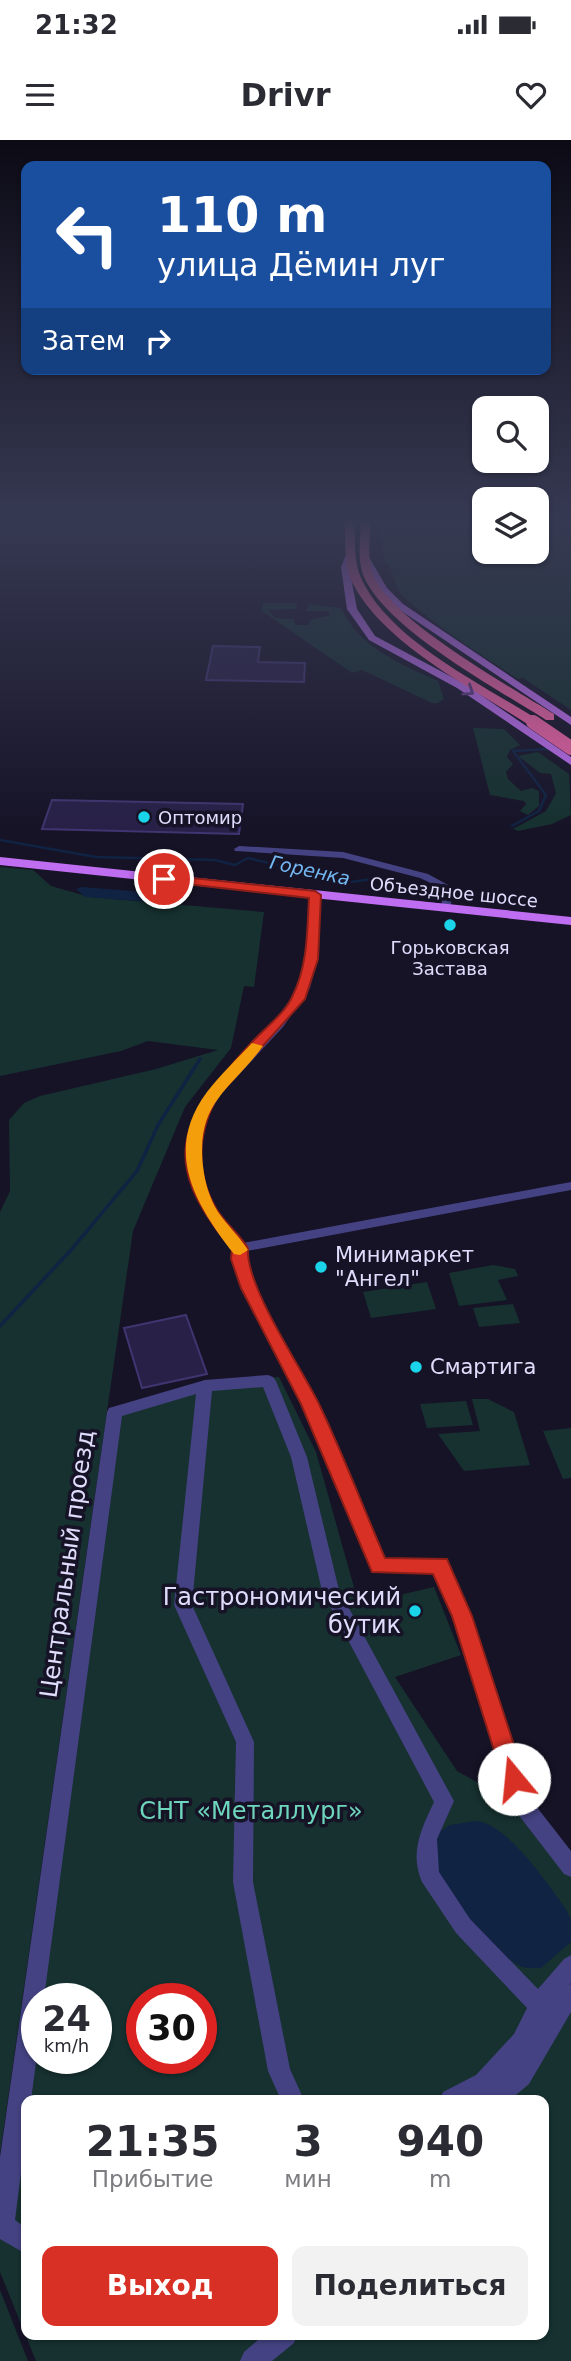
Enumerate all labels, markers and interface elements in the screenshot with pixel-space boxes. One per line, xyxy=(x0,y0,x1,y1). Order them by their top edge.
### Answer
text: 21:32 xyxy=(35,10,118,40)
icon: menu xyxy=(21,76,59,114)
text: Drivr xyxy=(241,76,330,114)
icon: heart xyxy=(512,76,550,114)
text: 110 m xyxy=(157,187,327,244)
icon: left xyxy=(42,189,133,280)
text: улица Дёмин луг xyxy=(157,246,446,284)
icon: right xyxy=(139,322,177,360)
text: Затем xyxy=(42,326,125,356)
map controls xyxy=(472,396,549,564)
button: search xyxy=(472,396,549,473)
button: layers xyxy=(472,487,549,564)
one-way arrow xyxy=(461,683,474,696)
place label: Оптомир xyxy=(158,807,242,828)
marker: Оптомир xyxy=(136,809,152,825)
pin xyxy=(134,849,194,909)
water label: Горенка xyxy=(268,851,352,889)
icon: arrive xyxy=(145,860,183,898)
street label: Объездное шоссе xyxy=(369,873,539,911)
marker: Горьковская Застава xyxy=(442,917,458,933)
place label: Горьковская Застава xyxy=(390,937,510,979)
place label: Минимаркет "Ангел" xyxy=(335,1243,474,1291)
marker: Минимаркет "Ангел" xyxy=(313,1259,329,1275)
place label: Смартига xyxy=(430,1355,537,1379)
marker: Смартига xyxy=(408,1359,424,1375)
street label: Центральный проезд xyxy=(34,1428,100,1700)
place label: Гастрономический бутик xyxy=(163,1583,401,1639)
marker: Гастрономический бутик xyxy=(407,1603,423,1619)
position arrow xyxy=(477,1742,551,1816)
park label: СНТ «Металлург» xyxy=(139,1797,363,1825)
speed limit sign: 30 xyxy=(126,1983,217,2074)
text: 24 xyxy=(42,1999,91,2039)
text: km/h xyxy=(44,2035,89,2056)
text: 21:35 xyxy=(86,2117,220,2166)
text: 3 xyxy=(293,2117,323,2166)
text: 940 xyxy=(396,2117,484,2166)
text: Прибытие xyxy=(92,2166,214,2192)
text: мин xyxy=(284,2166,332,2192)
text: m xyxy=(429,2166,452,2192)
button: Выход xyxy=(42,2246,278,2326)
button: Поделиться xyxy=(292,2246,528,2326)

